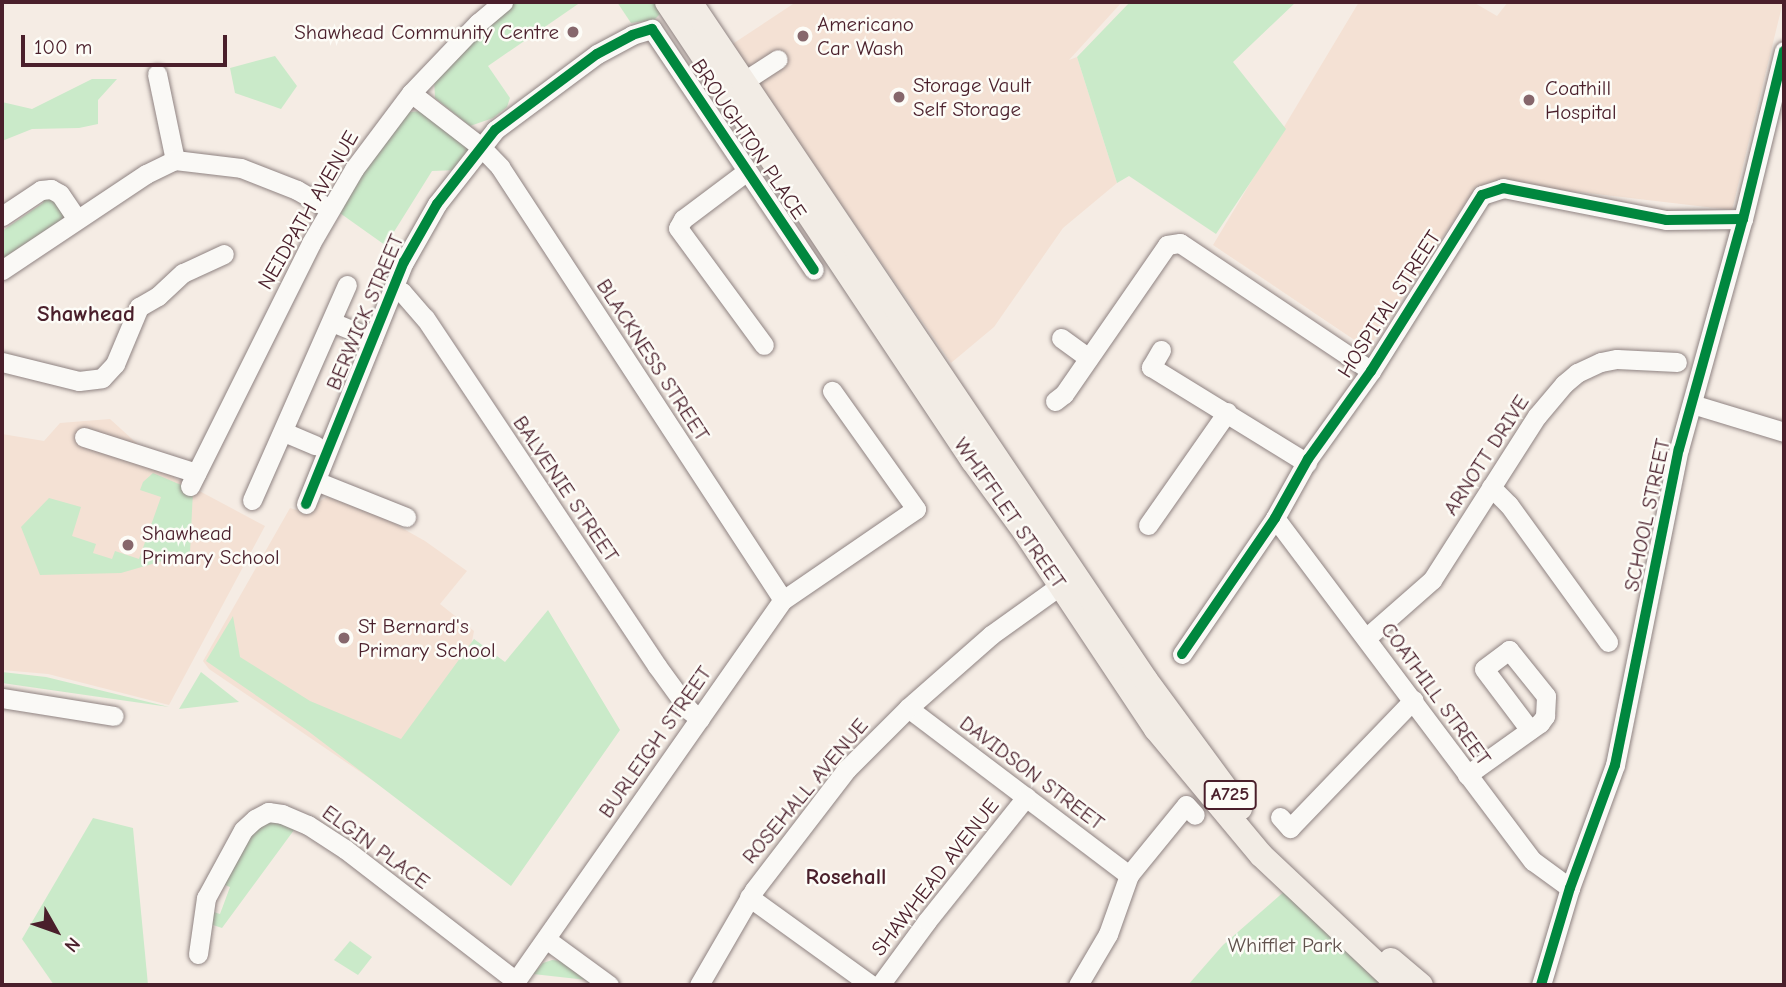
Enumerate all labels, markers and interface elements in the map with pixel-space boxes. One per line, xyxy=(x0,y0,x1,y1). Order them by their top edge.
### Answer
place label: Americano Car Wash xyxy=(817,11,914,61)
place label: Shawhead Community Centre xyxy=(294,19,559,45)
scale bar xyxy=(24,21,231,65)
marker: Shawhead Community Centre xyxy=(565,24,581,40)
marker: Americano Car Wash xyxy=(795,28,811,44)
text: 100 m xyxy=(34,35,92,59)
street label: BROUGHTON PLACE xyxy=(686,54,812,224)
place label: Storage Vault Self Storage xyxy=(913,72,1031,122)
place label: Coathill Hospital xyxy=(1545,75,1617,125)
marker: Storage Vault Self Storage xyxy=(891,89,907,105)
marker: Coathill Hospital xyxy=(1519,90,1539,110)
street label: NEIDPATH AVENUE xyxy=(252,126,364,294)
street label: HOSPITAL STREET xyxy=(1332,226,1446,382)
street label: BERWICK STREET xyxy=(321,230,409,394)
street label: BLACKNESS STREET xyxy=(591,274,715,446)
district label: Shawhead xyxy=(37,300,135,328)
street label: ARNOTT DRIVE xyxy=(1438,390,1534,520)
street label: BALVENIE STREET xyxy=(508,411,624,567)
street label: WHIFFLET STREET xyxy=(949,433,1071,593)
street label: SCHOOL STREET xyxy=(1619,436,1675,594)
place label: Shawhead Primary School xyxy=(142,520,280,570)
marker: Shawhead Primary School xyxy=(120,537,136,553)
place label: St Bernard's Primary School xyxy=(358,613,496,663)
street label: COATHILL STREET xyxy=(1376,618,1496,770)
marker: St Bernard's Primary School xyxy=(336,630,352,646)
street label: BURLEIGH STREET xyxy=(593,661,717,823)
street label: DAVIDSON STREET xyxy=(955,710,1109,836)
street label: ROSEHALL AVENUE xyxy=(737,713,873,869)
road number: A725 xyxy=(1202,780,1258,810)
street label: SHAWHEAD AVENUE xyxy=(866,793,1004,961)
street label: ELGIN PLACE xyxy=(317,800,435,894)
district label: Rosehall xyxy=(805,863,887,891)
north arrow xyxy=(21,896,91,966)
park label: Whifflet Park xyxy=(1228,932,1342,958)
text: N xyxy=(60,933,85,956)

